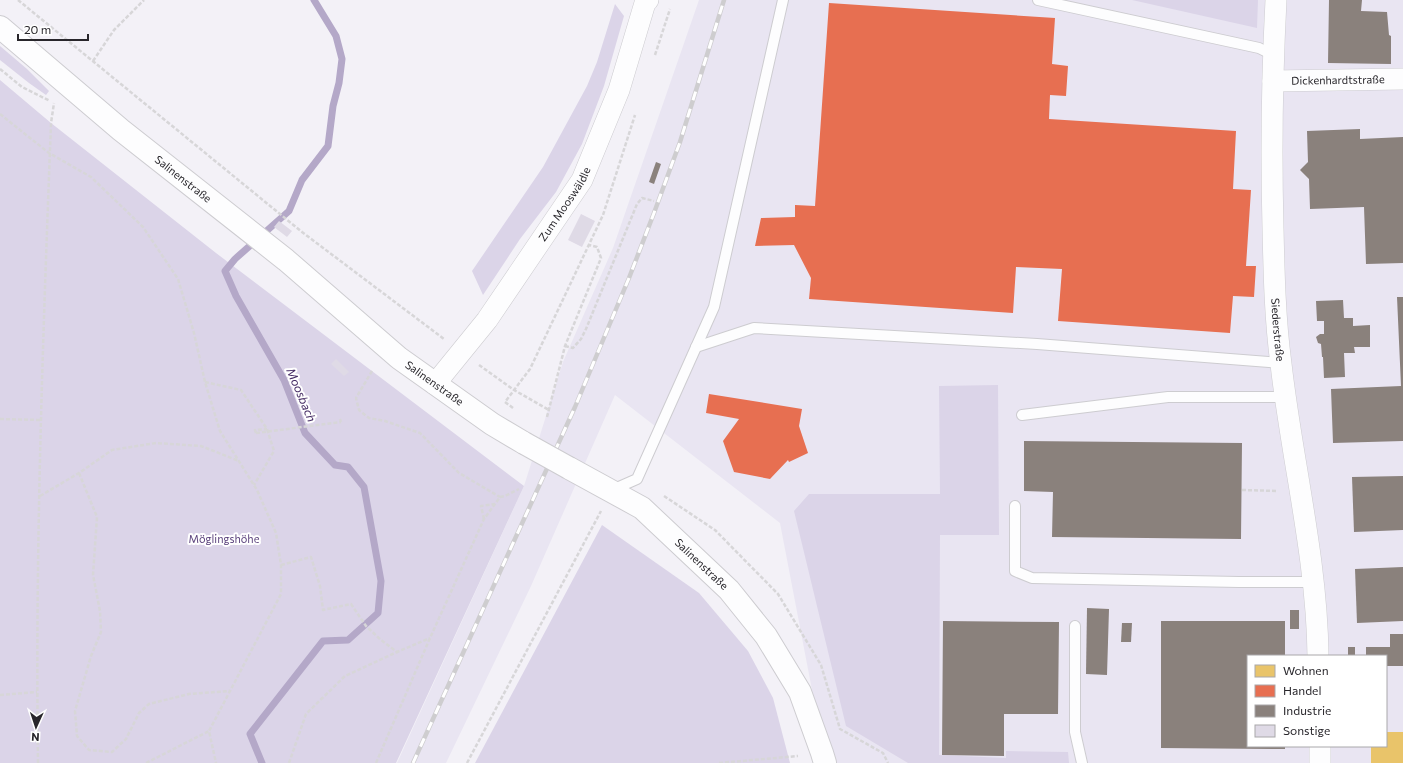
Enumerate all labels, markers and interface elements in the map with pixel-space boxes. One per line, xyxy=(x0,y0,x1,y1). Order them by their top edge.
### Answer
scale bar xyxy=(18,16,88,42)
text: 20 m xyxy=(24,22,51,36)
street label: Dickenhardtstraße xyxy=(1291,72,1385,87)
street label: Salinenstraße xyxy=(153,152,214,205)
street label: Zum Mooswäldle xyxy=(535,165,593,243)
street label: Siederstraße xyxy=(1269,298,1288,362)
street label: Salinenstraße xyxy=(403,358,467,408)
water label: Moosbach xyxy=(284,365,320,424)
park label: Möglingshöhe xyxy=(189,532,260,545)
street label: Salinenstraße xyxy=(673,536,731,592)
legend xyxy=(1247,655,1387,747)
text: Wohnen xyxy=(1283,663,1329,677)
text: Handel xyxy=(1283,683,1321,697)
text: Industrie xyxy=(1283,703,1331,717)
north arrow xyxy=(16,707,56,747)
text: Sonstige xyxy=(1283,723,1330,737)
text: N xyxy=(31,731,40,744)

